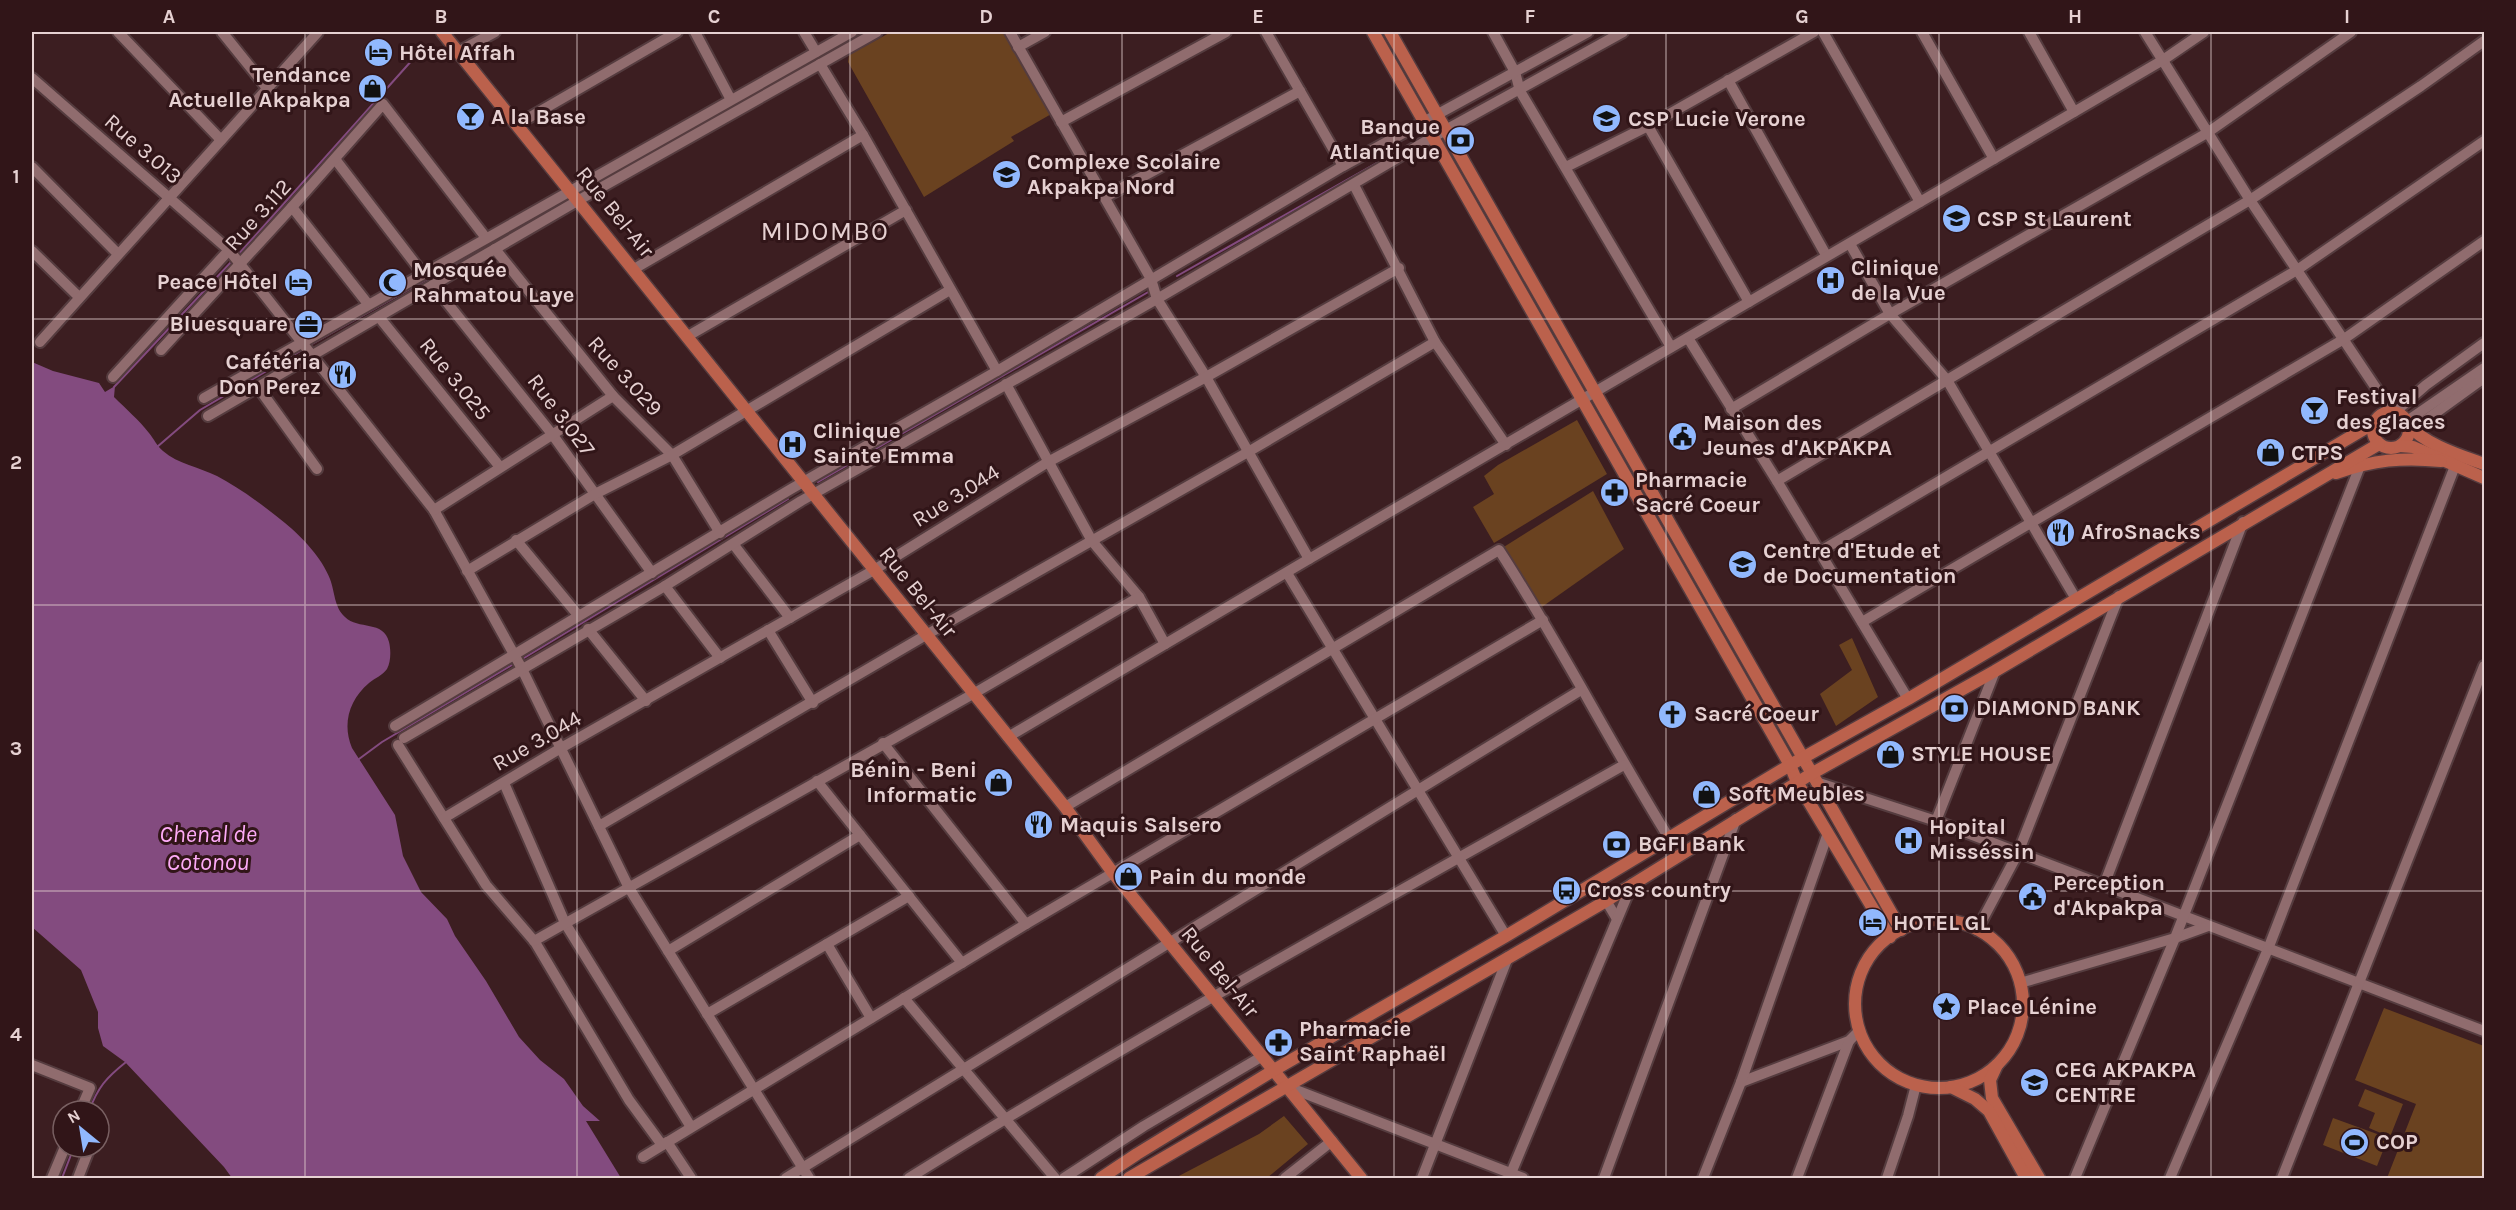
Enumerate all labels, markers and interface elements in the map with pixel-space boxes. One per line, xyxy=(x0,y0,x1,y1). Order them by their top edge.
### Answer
text: A xyxy=(163,5,176,28)
text: B xyxy=(435,5,447,28)
text: C xyxy=(708,5,720,28)
text: D xyxy=(979,5,993,28)
text: E xyxy=(1252,5,1264,28)
text: F xyxy=(1525,5,1536,28)
text: G xyxy=(1795,5,1809,28)
text: H xyxy=(2068,5,2082,28)
text: I xyxy=(2344,5,2350,28)
hotel icon: Hôtel Affah xyxy=(362,37,394,69)
place label: Hôtel Affah xyxy=(399,40,516,66)
place label: Tendance Actuelle Akpakpa xyxy=(168,62,351,113)
shop icon: Tendance Actuelle Akpakpa xyxy=(356,72,388,104)
bar icon: A la Base xyxy=(454,101,486,133)
school or university icon: CSP Lucie Verone xyxy=(1591,103,1623,135)
place label: A la Base xyxy=(491,104,586,130)
place label: CSP Lucie Verone xyxy=(1628,106,1806,132)
street label: Rue 3.013 xyxy=(99,108,187,190)
place label: Banque Atlantique xyxy=(1330,114,1440,165)
bank icon: Banque Atlantique xyxy=(1445,124,1477,156)
place label: Complexe Scolaire Akpakpa Nord xyxy=(1027,149,1221,200)
school or university icon: Complexe Scolaire Akpakpa Nord xyxy=(990,159,1022,191)
street label: Rue Bel-Air xyxy=(571,161,660,263)
text: 1 xyxy=(12,165,20,188)
street label: Rue 3.112 xyxy=(219,174,297,256)
school or university icon: CSP St Laurent xyxy=(1940,203,1972,235)
place label: CSP St Laurent xyxy=(1977,206,2132,232)
district label: MIDOMBO xyxy=(761,216,889,247)
place label: Clinique de la Vue xyxy=(1851,255,1946,306)
place label: Mosquée Rahmatou Laye xyxy=(413,257,574,308)
hospital icon: Clinique de la Vue xyxy=(1814,265,1846,297)
hotel icon: Peace Hôtel xyxy=(283,266,315,298)
mosque icon: Mosquée Rahmatou Laye xyxy=(376,267,408,299)
place label: Peace Hôtel xyxy=(157,269,278,295)
office icon: Bluesquare xyxy=(293,308,325,340)
place label: Bluesquare xyxy=(170,311,288,337)
street label: Rue 3.029 xyxy=(582,331,668,421)
street label: Rue 3.025 xyxy=(414,333,496,425)
place label: Cafétéria Don Perez xyxy=(219,349,321,400)
restaurant icon: Cafétéria Don Perez xyxy=(326,359,358,391)
street label: Rue 3.027 xyxy=(522,369,600,461)
place label: Festival des glaces xyxy=(2336,384,2446,435)
bar icon: Festival des glaces xyxy=(2299,394,2331,426)
place label: Maison des Jeunes d'AKPAKPA xyxy=(1703,410,1892,461)
place label: Clinique Sainte Emma xyxy=(813,418,954,469)
public building icon: Maison des Jeunes d'AKPAKPA xyxy=(1666,420,1698,452)
hospital icon: Clinique Sainte Emma xyxy=(776,428,808,460)
shop icon: CTPS xyxy=(2254,437,2286,469)
place label: CTPS xyxy=(2291,440,2343,466)
text: 2 xyxy=(10,451,22,474)
street label: Rue 3.044 xyxy=(908,459,1004,533)
place label: Pharmacie Sacré Coeur xyxy=(1635,467,1760,518)
pharmacy icon: Pharmacie Sacré Coeur xyxy=(1598,477,1630,509)
restaurant icon: AfroSnacks xyxy=(2044,516,2076,548)
place label: AfroSnacks xyxy=(2081,519,2201,545)
place label: Centre d'Etude et de Documentation xyxy=(1763,538,1957,589)
street label: Rue Bel-Air xyxy=(874,541,963,643)
school or university icon: Centre d'Etude et de Documentation xyxy=(1726,548,1758,580)
bank icon: DIAMOND BANK xyxy=(1939,692,1971,724)
place label: DIAMOND BANK xyxy=(1976,695,2141,721)
church icon: Sacré Coeur xyxy=(1657,698,1689,730)
place label: Sacré Coeur xyxy=(1694,701,1819,727)
street label: Rue 3.044 xyxy=(488,705,586,777)
text: 3 xyxy=(10,737,22,760)
shop icon: STYLE HOUSE xyxy=(1874,738,1906,770)
place label: STYLE HOUSE xyxy=(1911,741,2052,767)
place label: Bénin - Beni Informatic xyxy=(850,757,977,808)
shop icon: Bénin - Beni Informatic xyxy=(982,767,1014,799)
shop icon: Soft Meubles xyxy=(1691,778,1723,810)
place label: Soft Meubles xyxy=(1728,781,1865,807)
restaurant icon: Maquis Salsero xyxy=(1023,809,1055,841)
place label: Maquis Salsero xyxy=(1060,812,1222,838)
place label: Hopital Misséssin xyxy=(1929,814,2034,865)
water label: Chenal de Cotonou xyxy=(159,820,257,876)
hospital icon: Hopital Misséssin xyxy=(1892,824,1924,856)
bank icon: BGFI Bank xyxy=(1601,828,1633,860)
place label: BGFI Bank xyxy=(1638,831,1745,857)
shop icon: Pain du monde xyxy=(1112,861,1144,893)
place label: Pain du monde xyxy=(1149,864,1306,890)
place label: Perception d'Akpakpa xyxy=(2053,870,2165,921)
bus stop icon: Cross country xyxy=(1550,874,1582,906)
place label: Cross country xyxy=(1587,877,1731,903)
public building icon: Perception d'Akpakpa xyxy=(2016,880,2048,912)
hotel icon: HOTEL GL xyxy=(1856,907,1888,939)
place label: HOTEL GL xyxy=(1893,910,1990,936)
street label: Rue Bel-Air xyxy=(1176,921,1265,1023)
place icon: Place Lénine xyxy=(1930,991,1962,1023)
place label: Place Lénine xyxy=(1967,994,2097,1020)
place label: Pharmacie Saint Raphaël xyxy=(1299,1016,1446,1067)
text: 4 xyxy=(10,1023,22,1046)
pharmacy icon: Pharmacie Saint Raphaël xyxy=(1262,1026,1294,1058)
place label: CEG AKPAKPA CENTRE xyxy=(2055,1057,2196,1108)
school or university icon: CEG AKPAKPA CENTRE xyxy=(2018,1067,2050,1099)
north arrow xyxy=(51,1099,111,1159)
text: N xyxy=(64,1105,83,1128)
sports icon: COP xyxy=(2339,1126,2371,1158)
place label: COP xyxy=(2376,1129,2418,1155)

